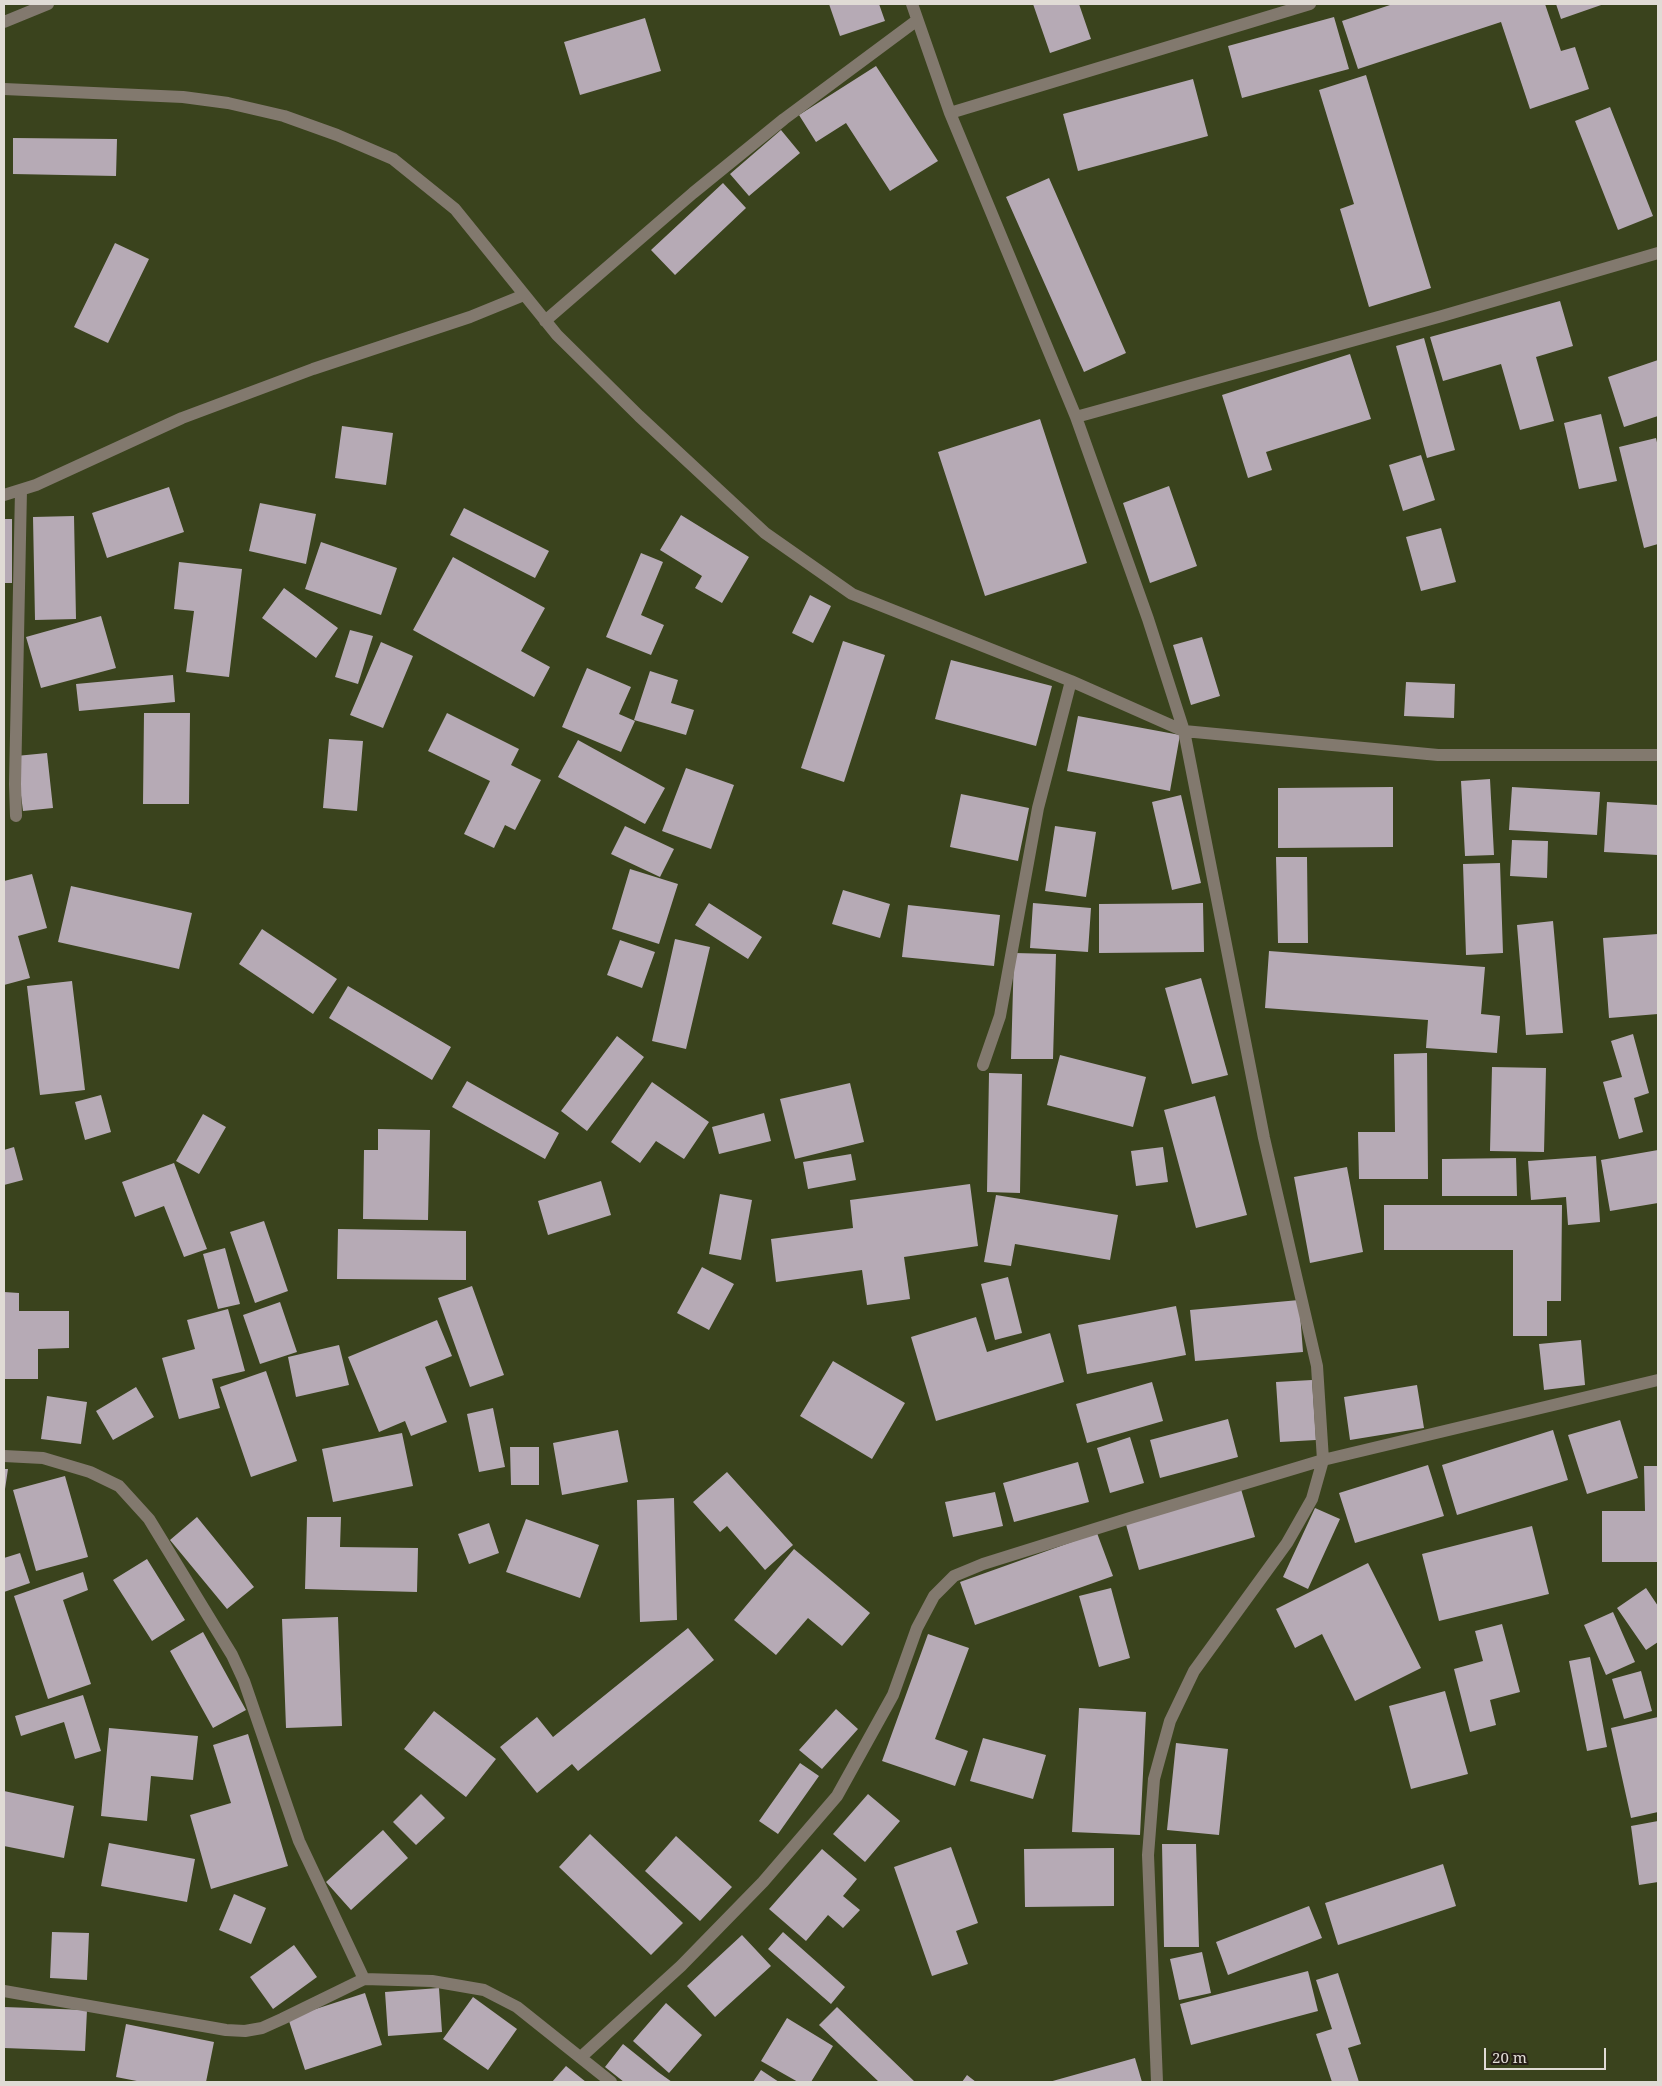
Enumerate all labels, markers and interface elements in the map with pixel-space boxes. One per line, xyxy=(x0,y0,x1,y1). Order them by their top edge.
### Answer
scale bar xyxy=(1487,2038,1610,2070)
text: 20 m xyxy=(1492,2047,1527,2067)

